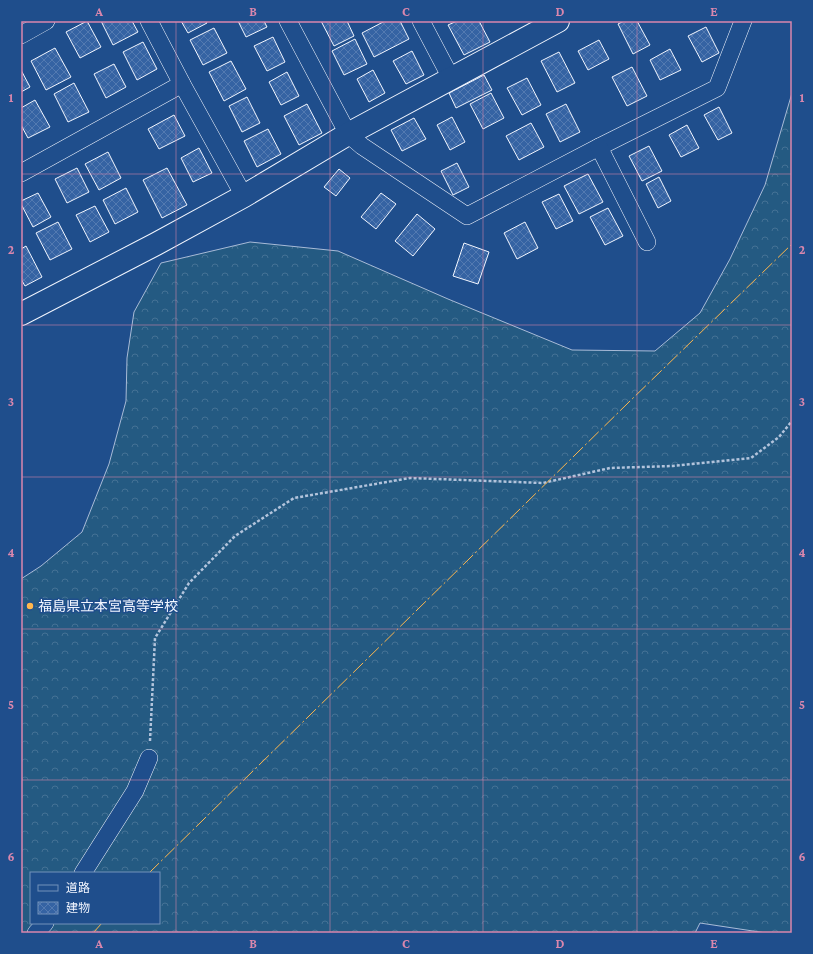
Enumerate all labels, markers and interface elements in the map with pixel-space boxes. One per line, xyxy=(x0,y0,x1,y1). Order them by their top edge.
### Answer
text: A xyxy=(94,4,103,19)
text: B xyxy=(249,4,257,19)
text: C xyxy=(402,4,410,19)
text: D xyxy=(556,4,565,19)
text: E xyxy=(710,4,718,19)
text: 1 xyxy=(9,90,14,105)
text: 1 xyxy=(800,90,805,105)
text: 2 xyxy=(8,242,15,257)
text: 2 xyxy=(799,242,806,257)
text: 3 xyxy=(8,394,14,409)
text: 3 xyxy=(799,394,805,409)
text: 4 xyxy=(7,545,15,560)
text: 4 xyxy=(798,545,806,560)
place label: 福島県立本宮高等学校 xyxy=(38,598,178,614)
marker: 福島県立本宮高等学校 xyxy=(25,601,35,611)
text: 5 xyxy=(8,697,14,712)
text: 5 xyxy=(799,697,805,712)
text: 6 xyxy=(7,849,15,864)
text: 6 xyxy=(798,849,806,864)
legend xyxy=(30,872,160,924)
text: 道路 xyxy=(66,881,90,895)
text: 建物 xyxy=(66,901,90,915)
text: A xyxy=(94,936,103,951)
text: B xyxy=(249,936,257,951)
text: C xyxy=(402,936,410,951)
text: D xyxy=(556,936,565,951)
text: E xyxy=(710,936,718,951)

